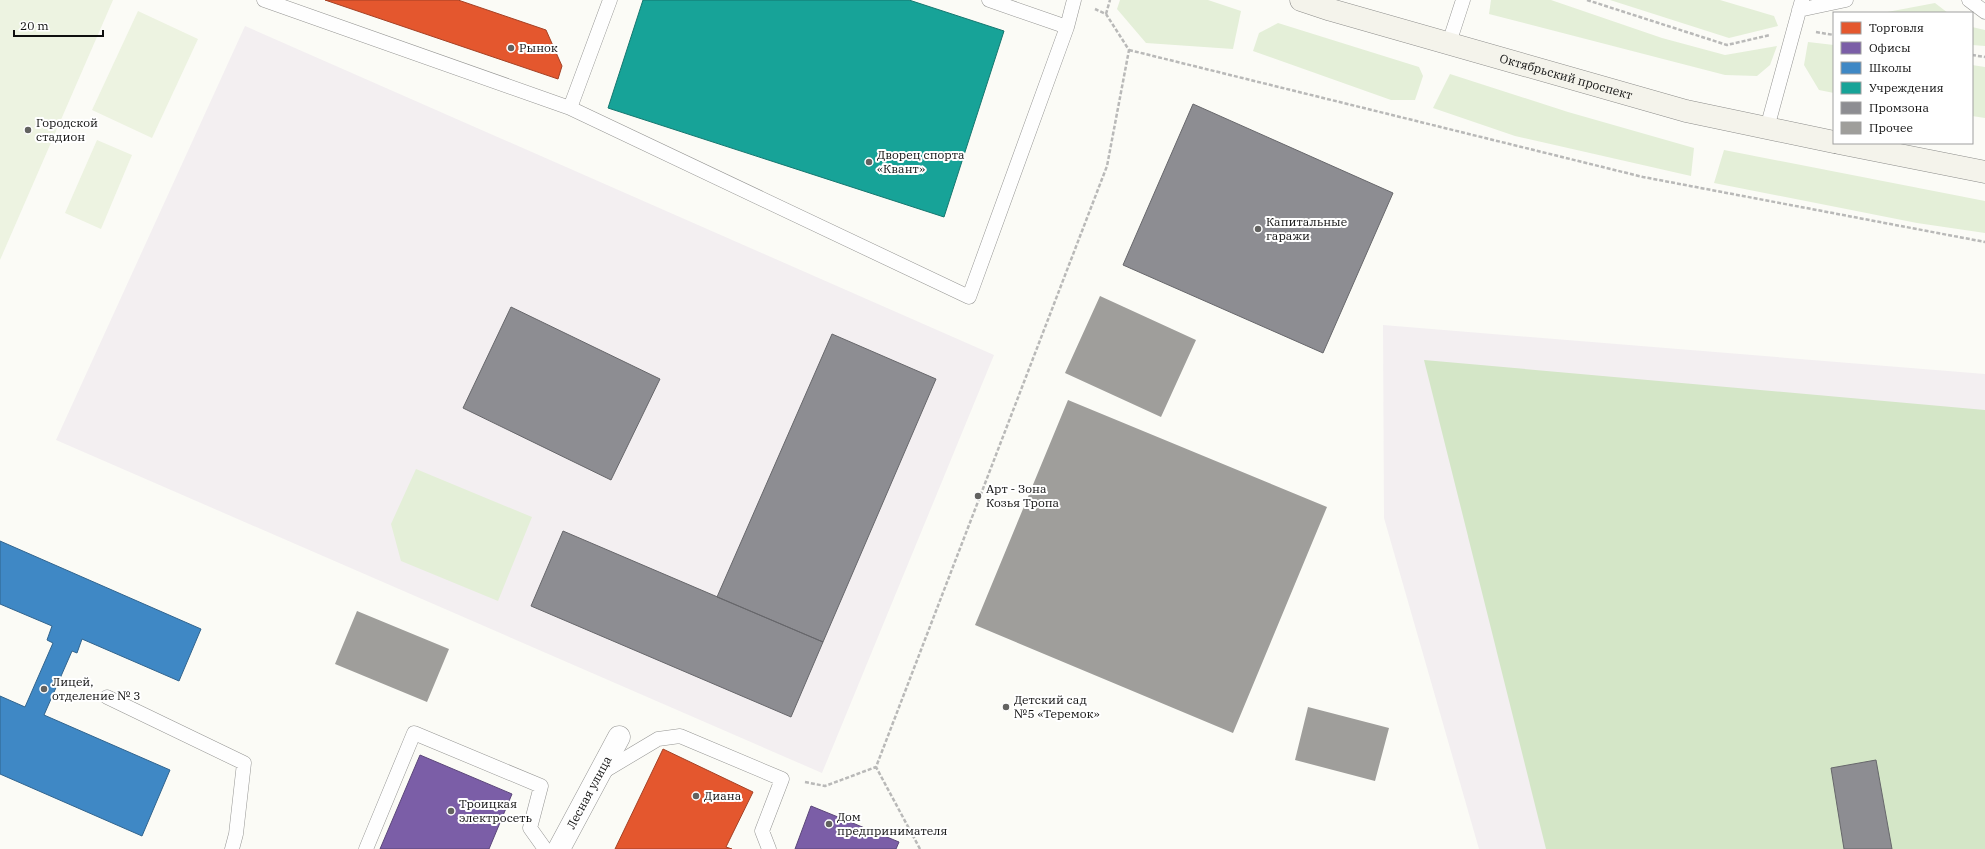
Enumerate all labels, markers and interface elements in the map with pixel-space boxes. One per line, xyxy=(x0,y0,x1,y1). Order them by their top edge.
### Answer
scale bar xyxy=(14,12,103,38)
legend xyxy=(1833,12,1973,144)
text: 20 m xyxy=(20,18,49,33)
text: Торговля xyxy=(1869,20,1924,35)
place label: Рынок xyxy=(519,40,558,55)
text: Офисы xyxy=(1869,40,1911,55)
marker: Рынок xyxy=(506,43,516,53)
street label: Октябрьский проспект xyxy=(1498,50,1634,102)
text: Школы xyxy=(1869,60,1912,75)
text: Учреждения xyxy=(1869,80,1944,95)
text: Промзона xyxy=(1869,100,1929,115)
place label: Городской стадион xyxy=(36,115,98,144)
text: Прочее xyxy=(1869,120,1913,135)
marker: Городской стадион xyxy=(23,125,33,135)
place label: Дворец спорта «Квант» xyxy=(877,147,965,176)
marker: Дворец спорта «Квант» xyxy=(864,157,874,167)
place label: Капитальные гаражи xyxy=(1266,214,1347,243)
marker: Капитальные гаражи xyxy=(1253,224,1263,234)
place label: Арт - Зона Козья Тропа xyxy=(986,481,1060,510)
marker: Арт - Зона Козья Тропа xyxy=(973,491,983,501)
place label: Лицей, отделение № 3 xyxy=(52,674,141,703)
marker: Лицей, отделение № 3 xyxy=(39,684,49,694)
place label: Детский сад №5 «Теремок» xyxy=(1014,692,1100,721)
marker: Детский сад №5 «Теремок» xyxy=(1001,702,1011,712)
street label: Лесная улица xyxy=(563,753,615,831)
place label: Диана xyxy=(704,788,742,803)
marker: Диана xyxy=(691,791,701,801)
place label: Троицкая электросеть xyxy=(459,796,532,825)
marker: Троицкая электросеть xyxy=(446,806,456,816)
place label: Дом предпринимателя xyxy=(837,809,948,838)
marker: Дом предпринимателя xyxy=(824,819,834,829)

